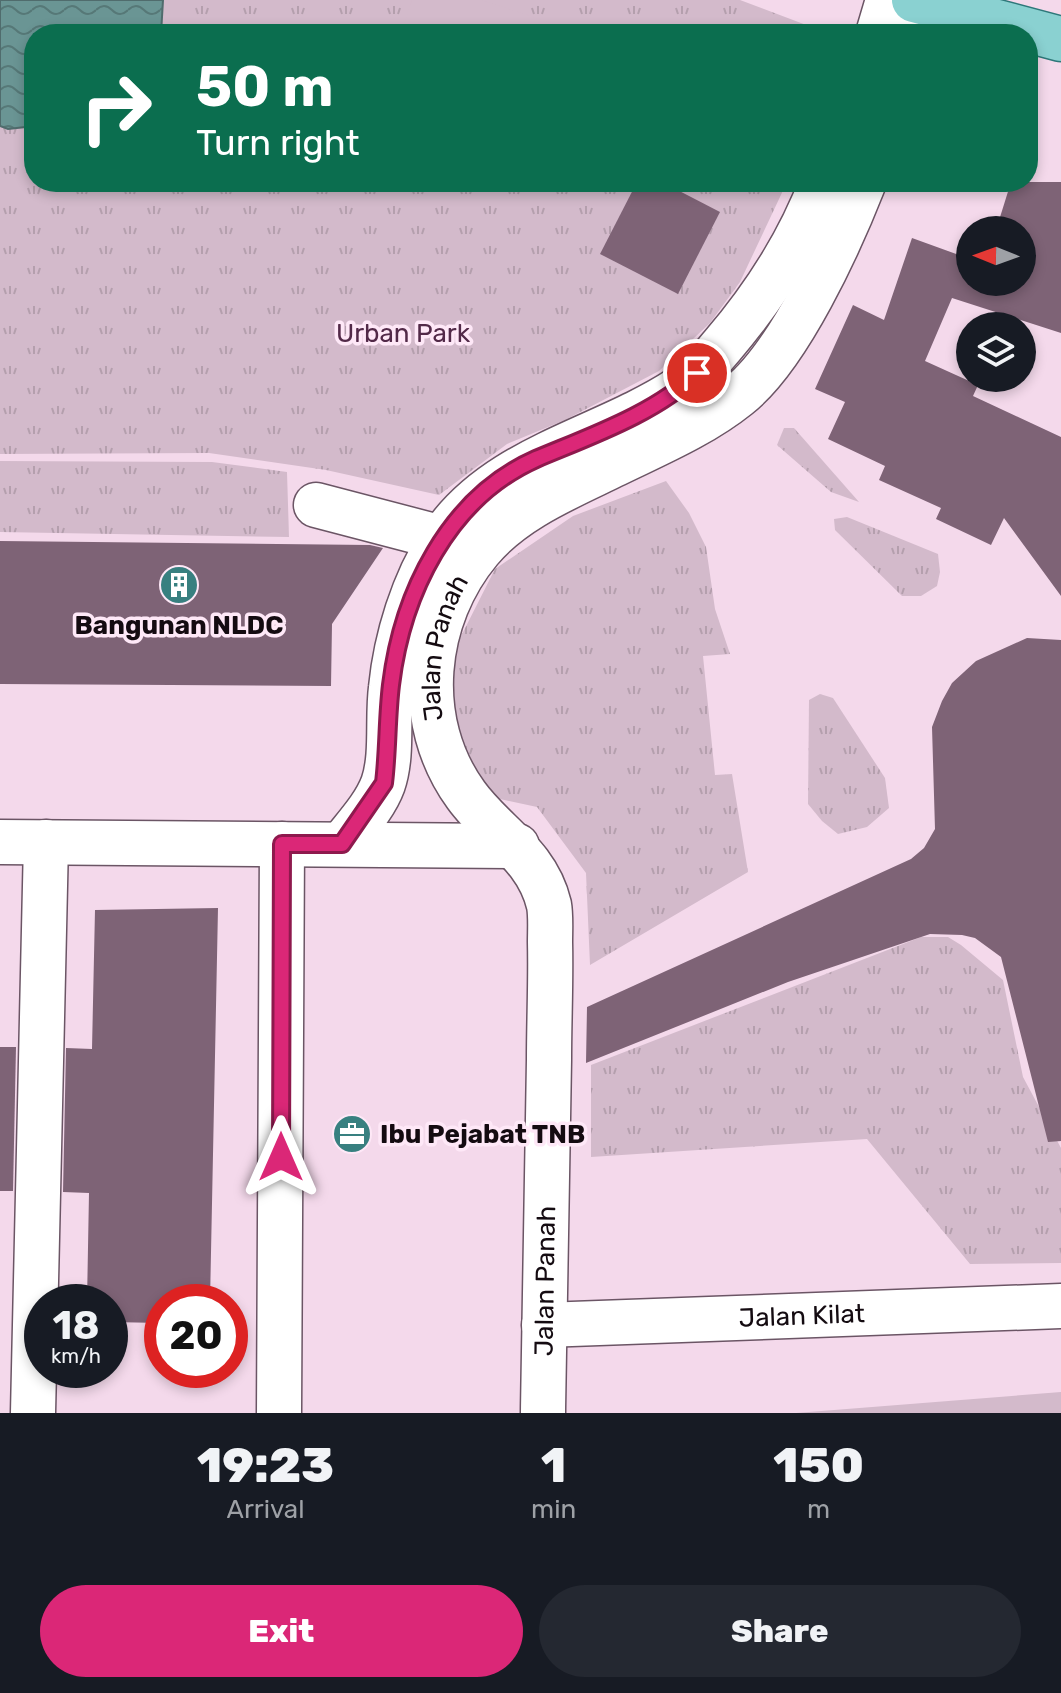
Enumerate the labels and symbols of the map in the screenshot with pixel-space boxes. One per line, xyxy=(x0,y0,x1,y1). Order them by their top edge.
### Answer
north arrow xyxy=(956,216,1036,296)
park label: Urban Park xyxy=(336,318,471,349)
pin xyxy=(663,339,731,407)
building icon: Bangunan NLDC xyxy=(158,564,200,606)
street label: Jalan Panah xyxy=(416,569,475,723)
place label: Bangunan NLDC xyxy=(75,610,283,641)
office icon: Ibu Pejabat TNB xyxy=(331,1113,373,1155)
position arrow xyxy=(239,1115,323,1199)
place label: Ibu Pejabat TNB xyxy=(380,1119,585,1150)
street label: Jalan Panah xyxy=(529,1205,562,1356)
speed limit sign: 20 xyxy=(144,1284,248,1388)
street label: Jalan Kilat xyxy=(738,1298,865,1334)

